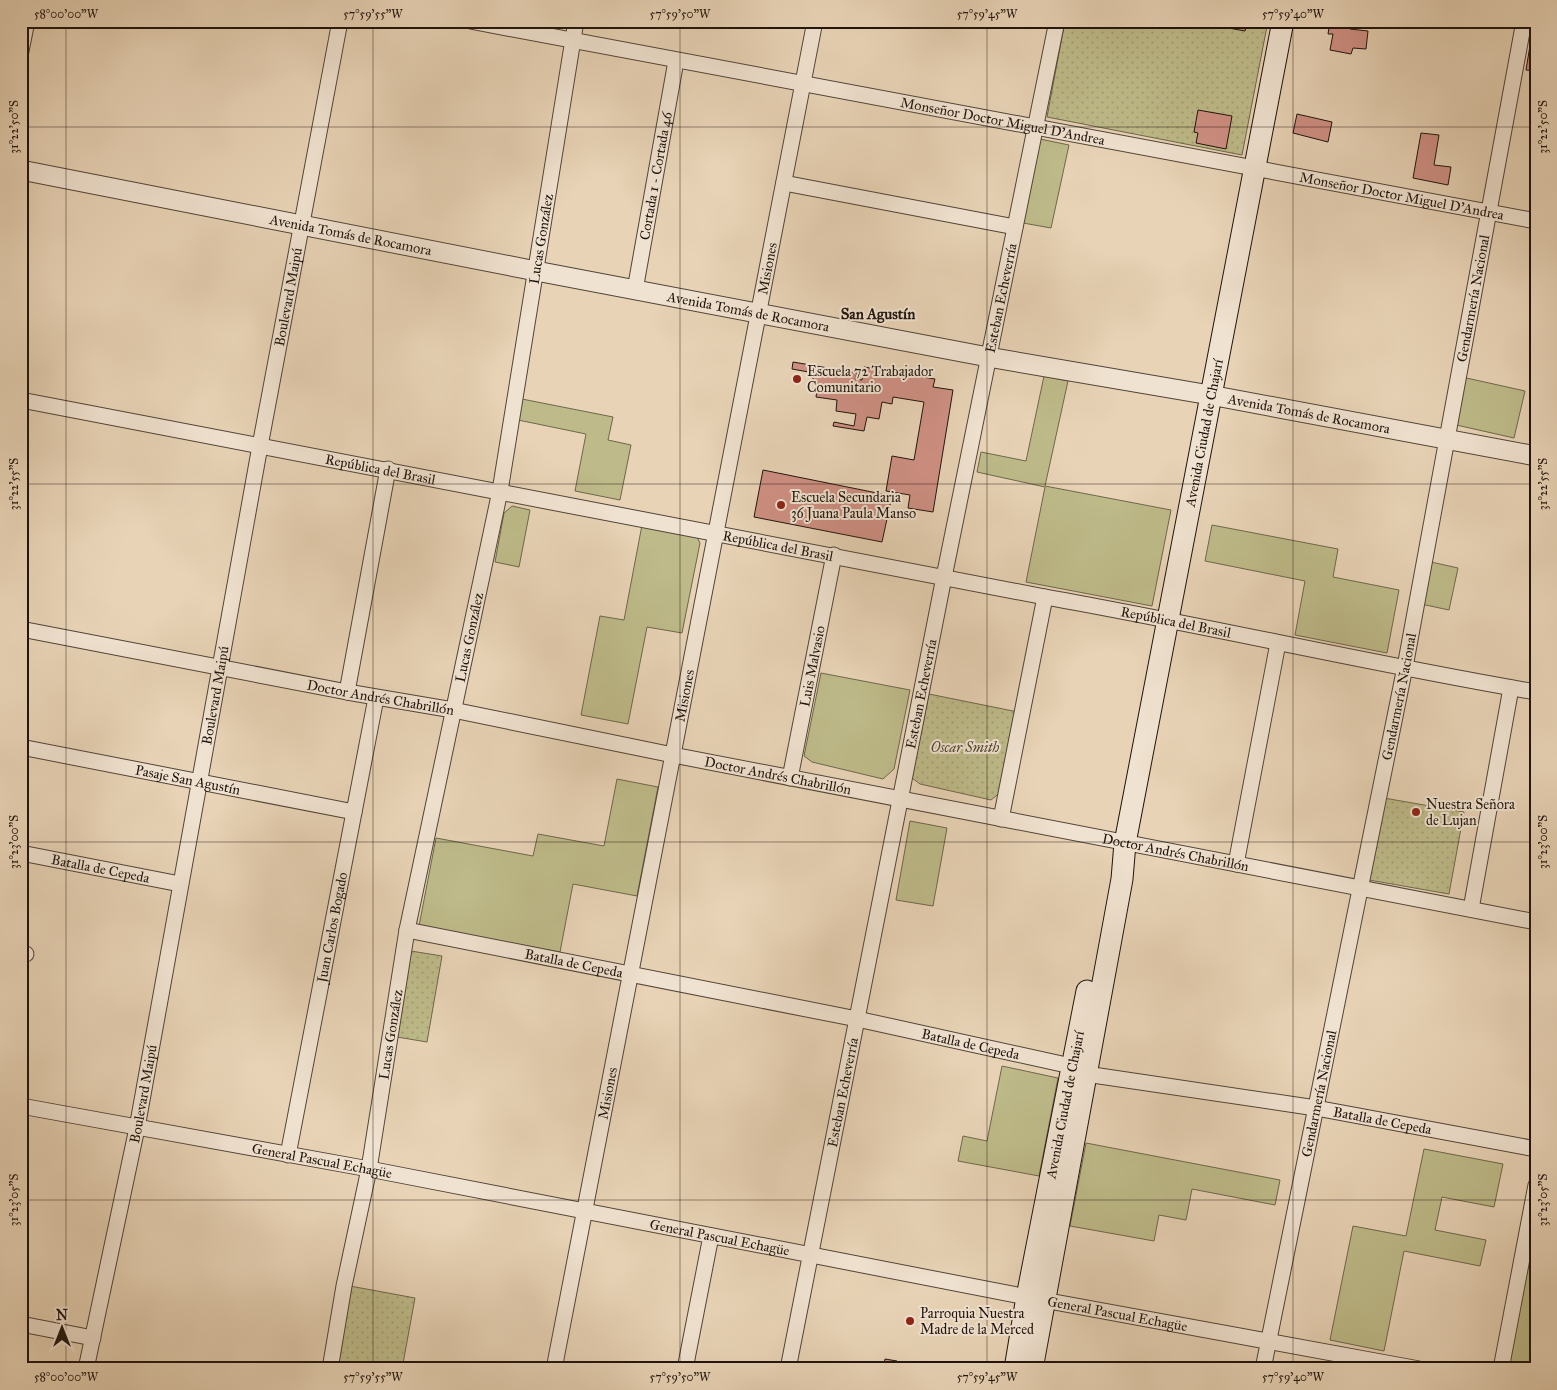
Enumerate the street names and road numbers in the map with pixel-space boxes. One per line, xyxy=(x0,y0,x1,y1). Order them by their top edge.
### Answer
street label: Monseñor Doctor Miguel D'Andrea xyxy=(899,93,1106,148)
street label: Cortada 1 - Cortada 46 xyxy=(636,110,675,241)
street label: Monseñor Doctor Miguel D'Andrea xyxy=(1298,168,1505,223)
street label: Lucas González xyxy=(525,192,557,285)
street label: Avenida Tomás de Rocamora xyxy=(267,210,433,259)
street label: Gendarmería Nacional xyxy=(1453,233,1493,363)
street label: Misiones xyxy=(754,241,780,296)
street label: Esteban Echeverría xyxy=(981,242,1020,354)
street label: Boulevard Maipú xyxy=(270,246,306,348)
street label: Avenida Tomás de Rocamora xyxy=(665,287,831,335)
street label: Avenida Ciudad de Chajarí xyxy=(1181,356,1227,509)
street label: Avenida Tomás de Rocamora xyxy=(1226,390,1392,437)
street label: República del Brasil xyxy=(324,450,437,488)
street label: República del Brasil xyxy=(721,527,835,565)
street label: Lucas González xyxy=(451,590,487,684)
street label: República del Brasil xyxy=(1119,603,1233,641)
street label: Luis Malvasio xyxy=(796,624,828,708)
street label: Gendarmería Nacional xyxy=(1378,631,1420,762)
street label: Esteban Echeverría xyxy=(902,638,940,750)
street label: Boulevard Maipú xyxy=(198,644,232,746)
street label: Misiones xyxy=(671,668,698,723)
street label: Doctor Andrés Chabrillón xyxy=(306,676,456,719)
street label: Doctor Andrés Chabrillón xyxy=(703,753,853,798)
street label: Pasaje San Agustín xyxy=(134,761,242,798)
street label: Doctor Andrés Chabrillón xyxy=(1101,830,1251,875)
street label: Batalla de Cepeda xyxy=(50,851,151,886)
street label: Juan Carlos Bogado xyxy=(313,871,351,986)
street label: Batalla de Cepeda xyxy=(523,945,624,981)
street label: Lucas González xyxy=(375,988,406,1081)
street label: Batalla de Cepeda xyxy=(920,1025,1021,1063)
street label: Avenida Ciudad de Chajarí xyxy=(1042,1028,1088,1181)
street label: Gendarmería Nacional xyxy=(1298,1028,1340,1159)
street label: Esteban Echeverría xyxy=(823,1036,862,1149)
street label: Boulevard Maipú xyxy=(126,1043,160,1145)
street label: Misiones xyxy=(594,1066,621,1121)
street label: Batalla de Cepeda xyxy=(1332,1103,1433,1138)
street label: General Pascual Echagüe xyxy=(251,1139,394,1182)
street label: General Pascual Echagüe xyxy=(648,1215,791,1259)
street label: General Pascual Echagüe xyxy=(1046,1292,1189,1335)

